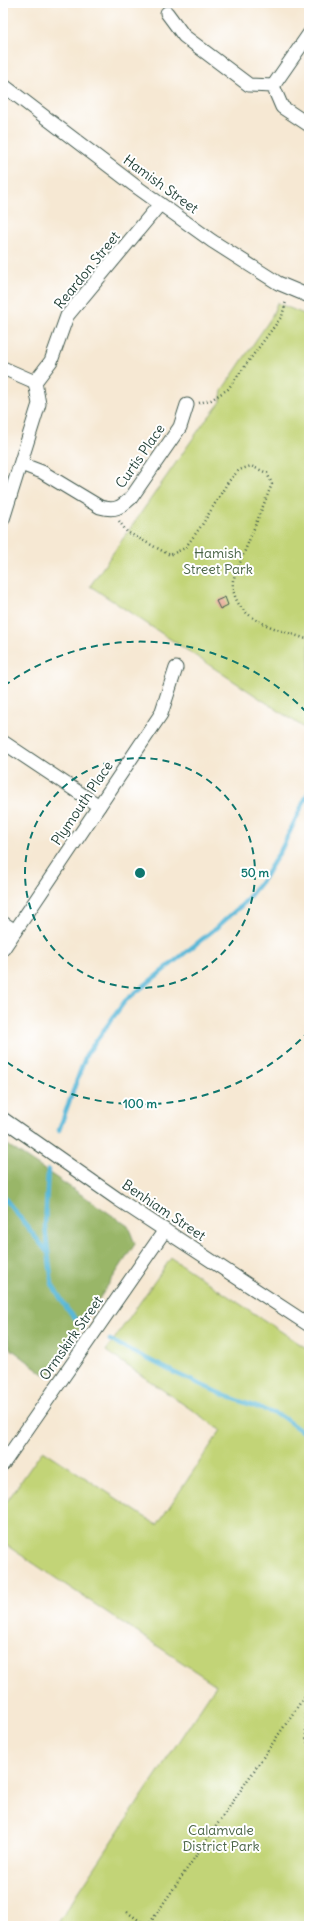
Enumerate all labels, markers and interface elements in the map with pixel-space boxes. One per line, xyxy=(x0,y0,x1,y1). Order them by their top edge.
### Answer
street label: Hamish Street xyxy=(120,151,202,217)
street label: Reardon Street xyxy=(50,227,124,312)
street label: Curtis Place xyxy=(111,420,169,492)
park label: Hamish Street Park xyxy=(183,544,253,578)
street label: Plymouth Place xyxy=(47,757,117,849)
text: 50 m xyxy=(241,865,270,880)
centre of rings xyxy=(133,866,147,880)
text: 100 m xyxy=(123,1096,157,1111)
street label: Benhiam Street xyxy=(119,1175,209,1245)
street label: Ormskirk Street xyxy=(35,1292,107,1384)
park label: Calamvale District Park xyxy=(182,1821,260,1855)

